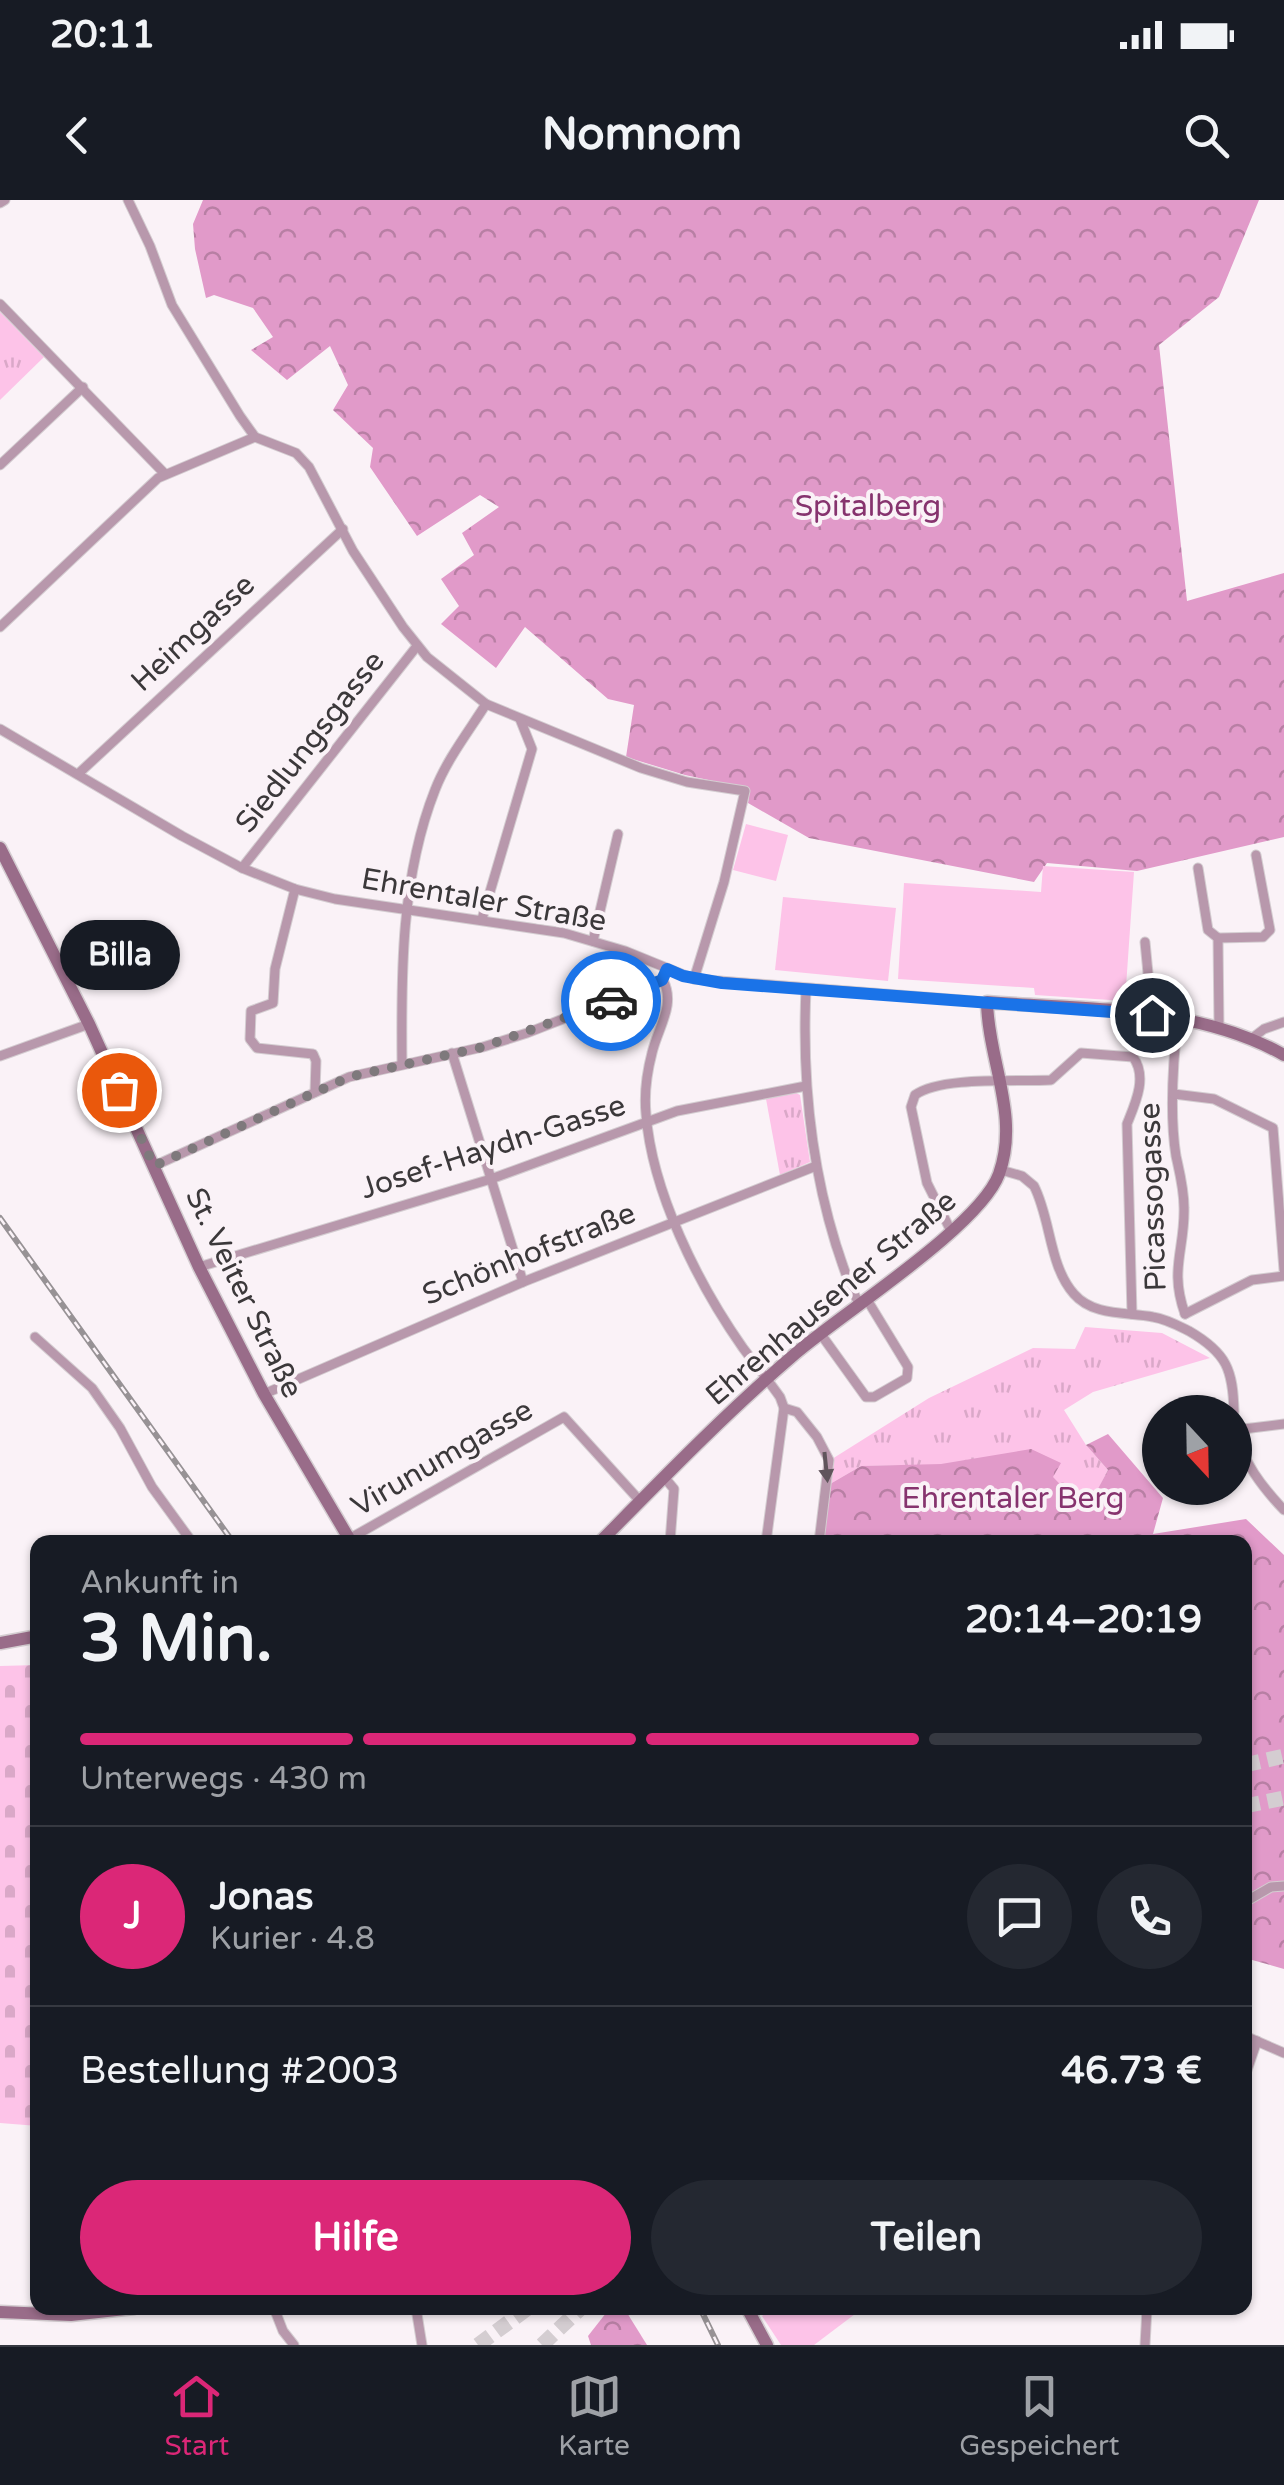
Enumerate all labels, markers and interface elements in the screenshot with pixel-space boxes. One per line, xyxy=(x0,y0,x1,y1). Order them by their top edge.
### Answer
text: 20:11 xyxy=(50,12,155,58)
icon: back xyxy=(50,108,105,163)
text: Nomnom xyxy=(542,108,742,162)
icon: search xyxy=(1179,108,1234,163)
park label: Spitalberg xyxy=(795,488,941,525)
street label: Heimgasse xyxy=(123,566,263,700)
street label: Siedlungsgasse xyxy=(228,644,392,840)
street label: Ehrentaler Straße xyxy=(359,860,609,940)
callout: Billa xyxy=(59,920,179,990)
text: Billa xyxy=(88,936,152,974)
courier xyxy=(561,951,661,1051)
pin xyxy=(1110,973,1195,1058)
icon: car xyxy=(584,974,639,1029)
icon: home xyxy=(1125,988,1180,1043)
pin xyxy=(77,1048,162,1133)
icon: bag xyxy=(92,1063,147,1118)
street label: Josef-Haydn-Gasse xyxy=(356,1087,630,1207)
street label: Picassogasse xyxy=(1131,1102,1175,1292)
street label: St. Veiter Straße xyxy=(177,1182,311,1404)
street label: Ehrenhausener Straße xyxy=(698,1182,964,1414)
street label: Schönhofstraße xyxy=(417,1194,641,1314)
street label: Virunumgasse xyxy=(345,1391,539,1525)
north arrow xyxy=(1142,1395,1252,1505)
map controls xyxy=(1142,1395,1252,1505)
one-way arrow xyxy=(818,1451,834,1483)
park label: Ehrentaler Berg xyxy=(902,1480,1125,1517)
text: Ankunft in xyxy=(80,1564,239,1602)
text: 20:14–20:19 xyxy=(965,1597,1202,1643)
text: 3 Min. xyxy=(80,1600,273,1679)
text: Unterwegs · 430 m xyxy=(80,1760,367,1798)
button: chat xyxy=(967,1864,1072,1969)
button: phone xyxy=(1097,1864,1202,1969)
text: Jonas xyxy=(210,1874,314,1920)
text: J xyxy=(124,1893,141,1939)
text: Kurier · 4.8 xyxy=(210,1920,375,1958)
text: Bestellung #2003 xyxy=(80,2048,399,2094)
text: 46.73 € xyxy=(1061,2048,1202,2094)
button: Hilfe xyxy=(80,2180,631,2295)
button: Teilen xyxy=(651,2180,1202,2295)
tab: Start xyxy=(165,2369,229,2463)
tab: Karte xyxy=(558,2369,630,2463)
tab: Gespeichert xyxy=(959,2369,1119,2463)

